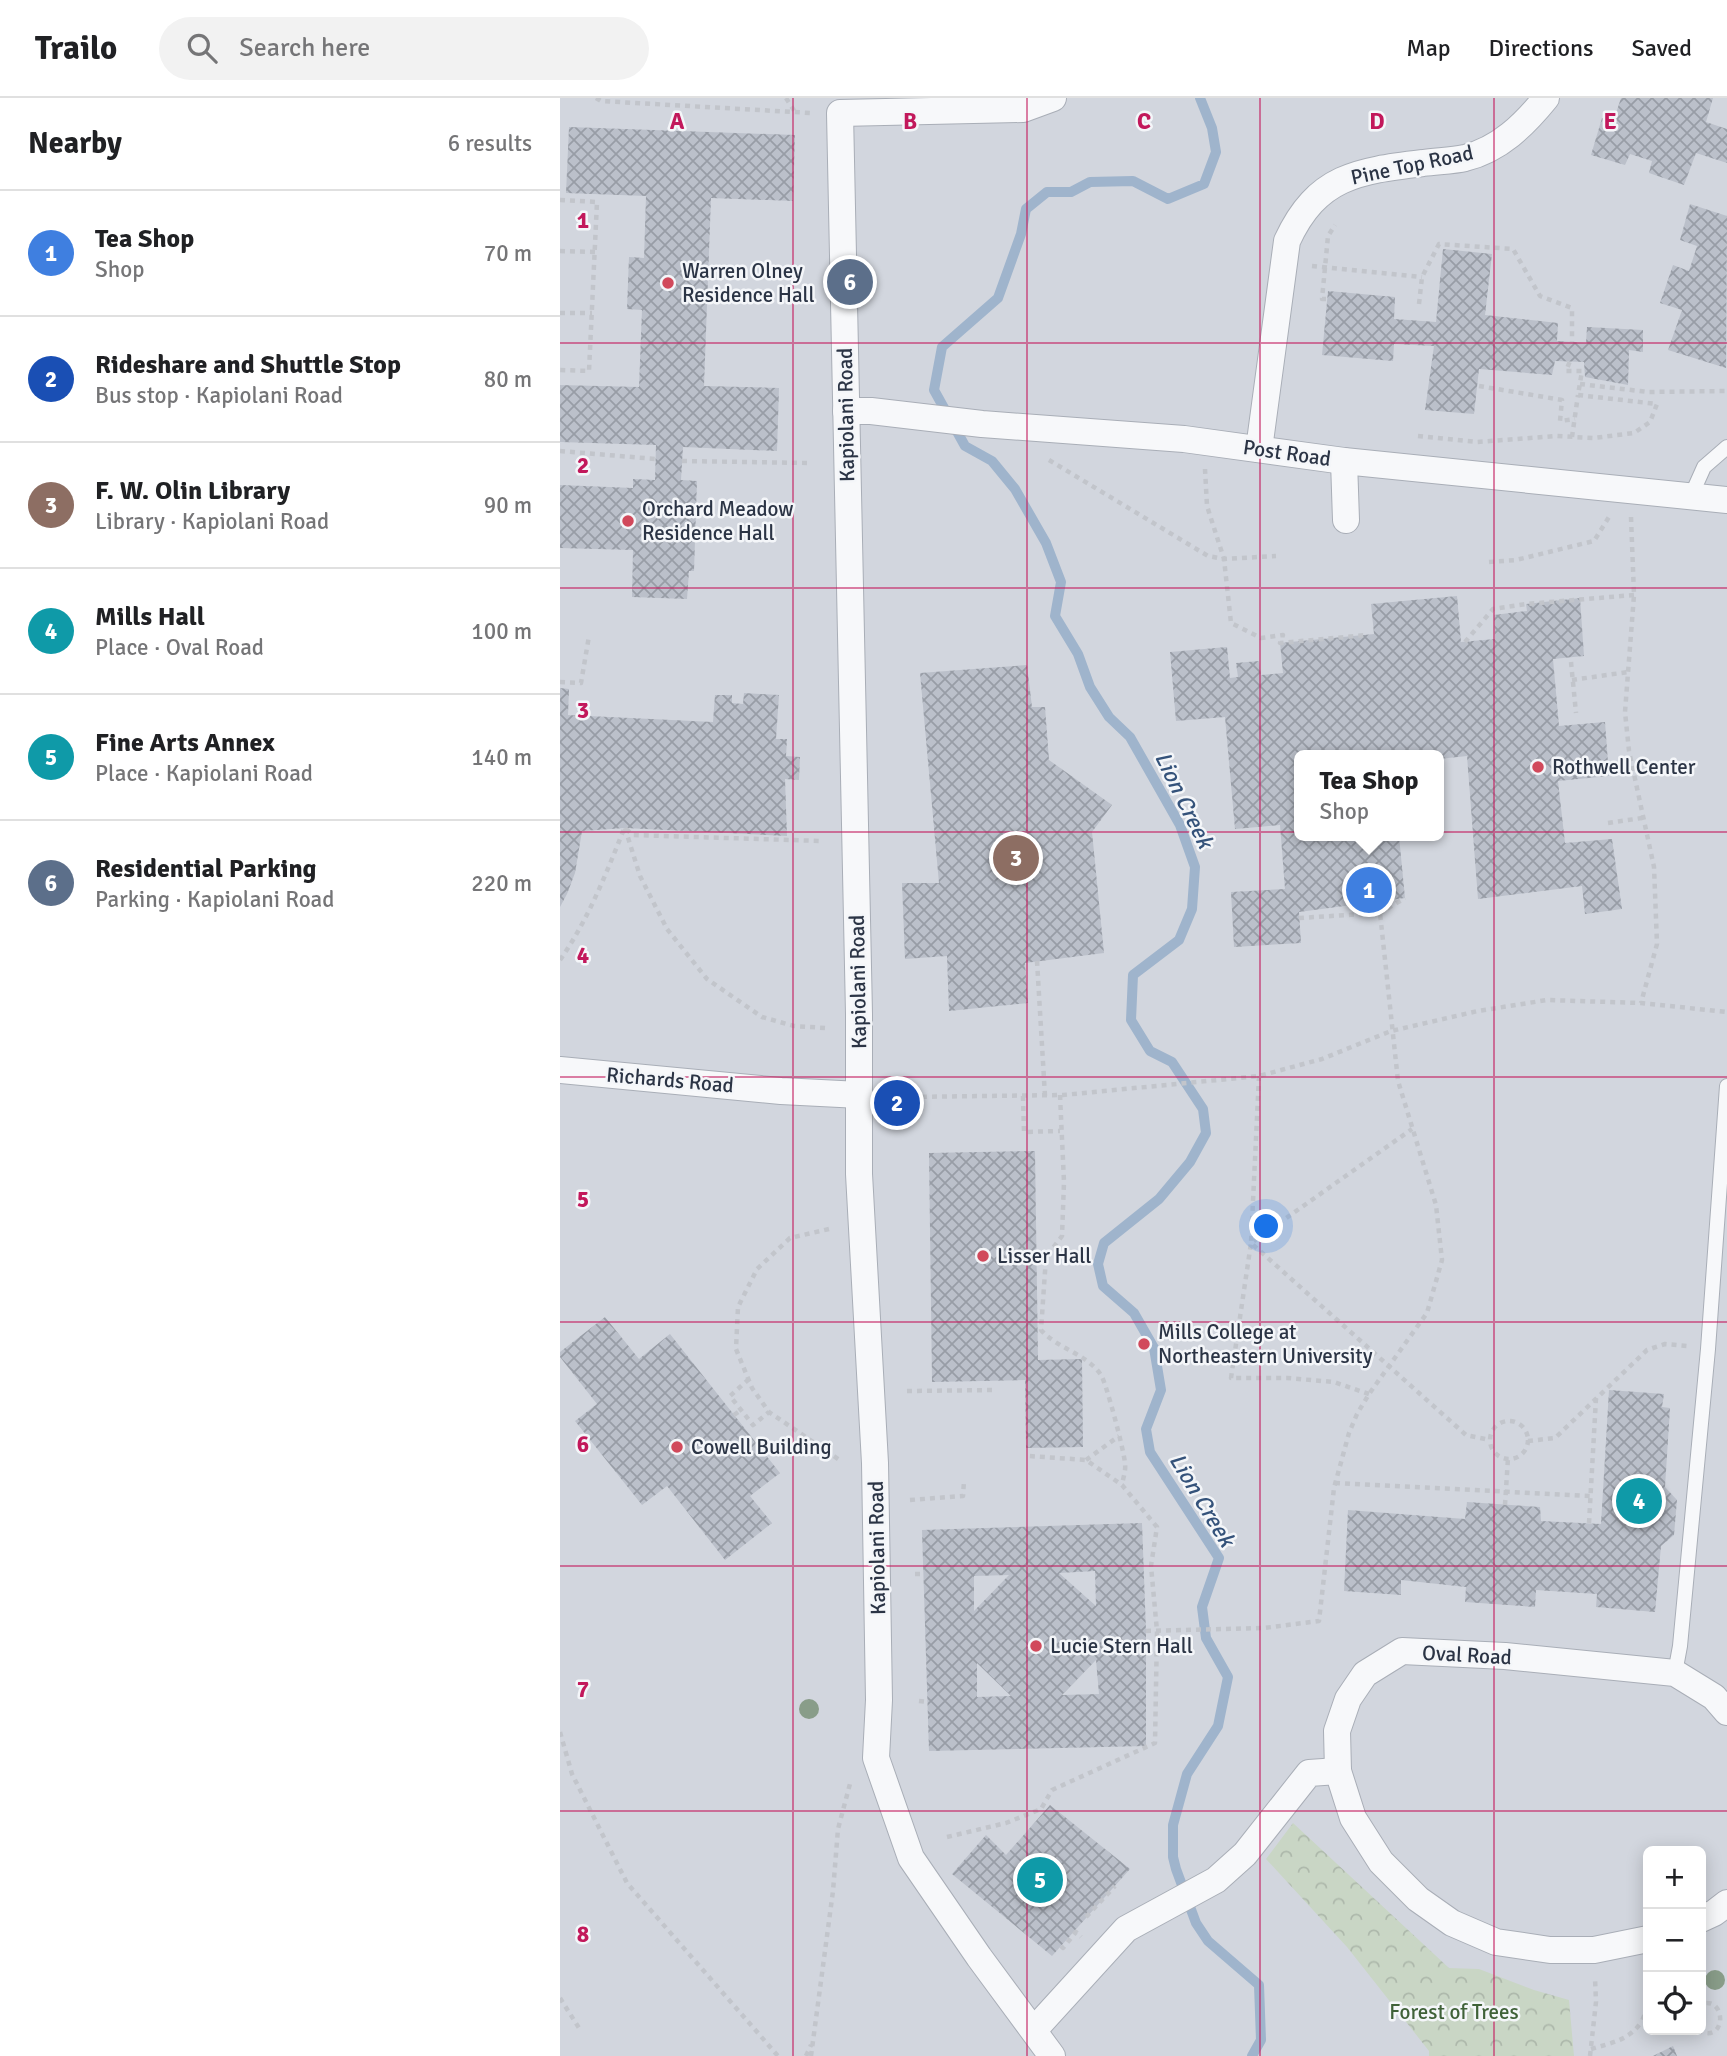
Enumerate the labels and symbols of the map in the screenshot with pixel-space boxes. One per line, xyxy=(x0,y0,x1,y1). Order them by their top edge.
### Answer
text: A xyxy=(670,107,685,136)
text: B xyxy=(903,107,917,136)
text: C xyxy=(1137,107,1151,136)
text: D xyxy=(1369,107,1385,136)
text: E xyxy=(1603,107,1617,136)
street label: Pine Top Road xyxy=(1348,139,1476,191)
text: 1 xyxy=(577,206,589,235)
pin: 6 xyxy=(827,256,873,308)
place label: Warren Olney Residence Hall xyxy=(682,258,815,308)
marker: Warren Olney Residence Hall xyxy=(660,275,676,291)
street label: Kapiolani Road xyxy=(832,348,860,482)
street label: Post Road xyxy=(1241,434,1333,472)
text: 2 xyxy=(577,451,589,480)
place label: Orchard Meadow Residence Hall xyxy=(642,496,793,546)
marker: Orchard Meadow Residence Hall xyxy=(620,513,636,529)
text: 3 xyxy=(577,696,589,725)
water label: Lion Creek xyxy=(1148,747,1221,855)
place label: Rothwell Center xyxy=(1552,754,1696,780)
marker: Rothwell Center xyxy=(1530,759,1546,775)
pin: 3 xyxy=(993,832,1039,884)
pin: 1 xyxy=(1346,864,1392,916)
street label: Kapiolani Road xyxy=(844,915,872,1049)
text: 4 xyxy=(577,941,589,970)
street label: Richards Road xyxy=(605,1061,735,1099)
pin: 2 xyxy=(874,1077,920,1129)
text: 5 xyxy=(577,1185,589,1214)
your location xyxy=(1249,1209,1283,1243)
place label: Lisser Hall xyxy=(997,1243,1091,1269)
marker: Lisser Hall xyxy=(975,1248,991,1264)
place label: Mills College at Northeastern University xyxy=(1158,1319,1373,1369)
marker: Mills College at Northeastern University xyxy=(1136,1336,1152,1352)
text: 6 xyxy=(577,1430,589,1459)
place label: Cowell Building xyxy=(691,1434,832,1460)
marker: Cowell Building xyxy=(669,1439,685,1455)
water label: Lion Creek xyxy=(1163,1448,1242,1554)
pin: 4 xyxy=(1616,1475,1662,1527)
street label: Kapiolani Road xyxy=(863,1481,891,1615)
place label: Lucie Stern Hall xyxy=(1050,1633,1193,1659)
marker: Lucie Stern Hall xyxy=(1028,1638,1044,1654)
street label: Oval Road xyxy=(1422,1640,1512,1670)
text: 7 xyxy=(577,1675,589,1704)
pin: 5 xyxy=(1017,1854,1063,1906)
text: 8 xyxy=(577,1920,589,1949)
park label: Forest of Trees xyxy=(1389,1999,1519,2025)

